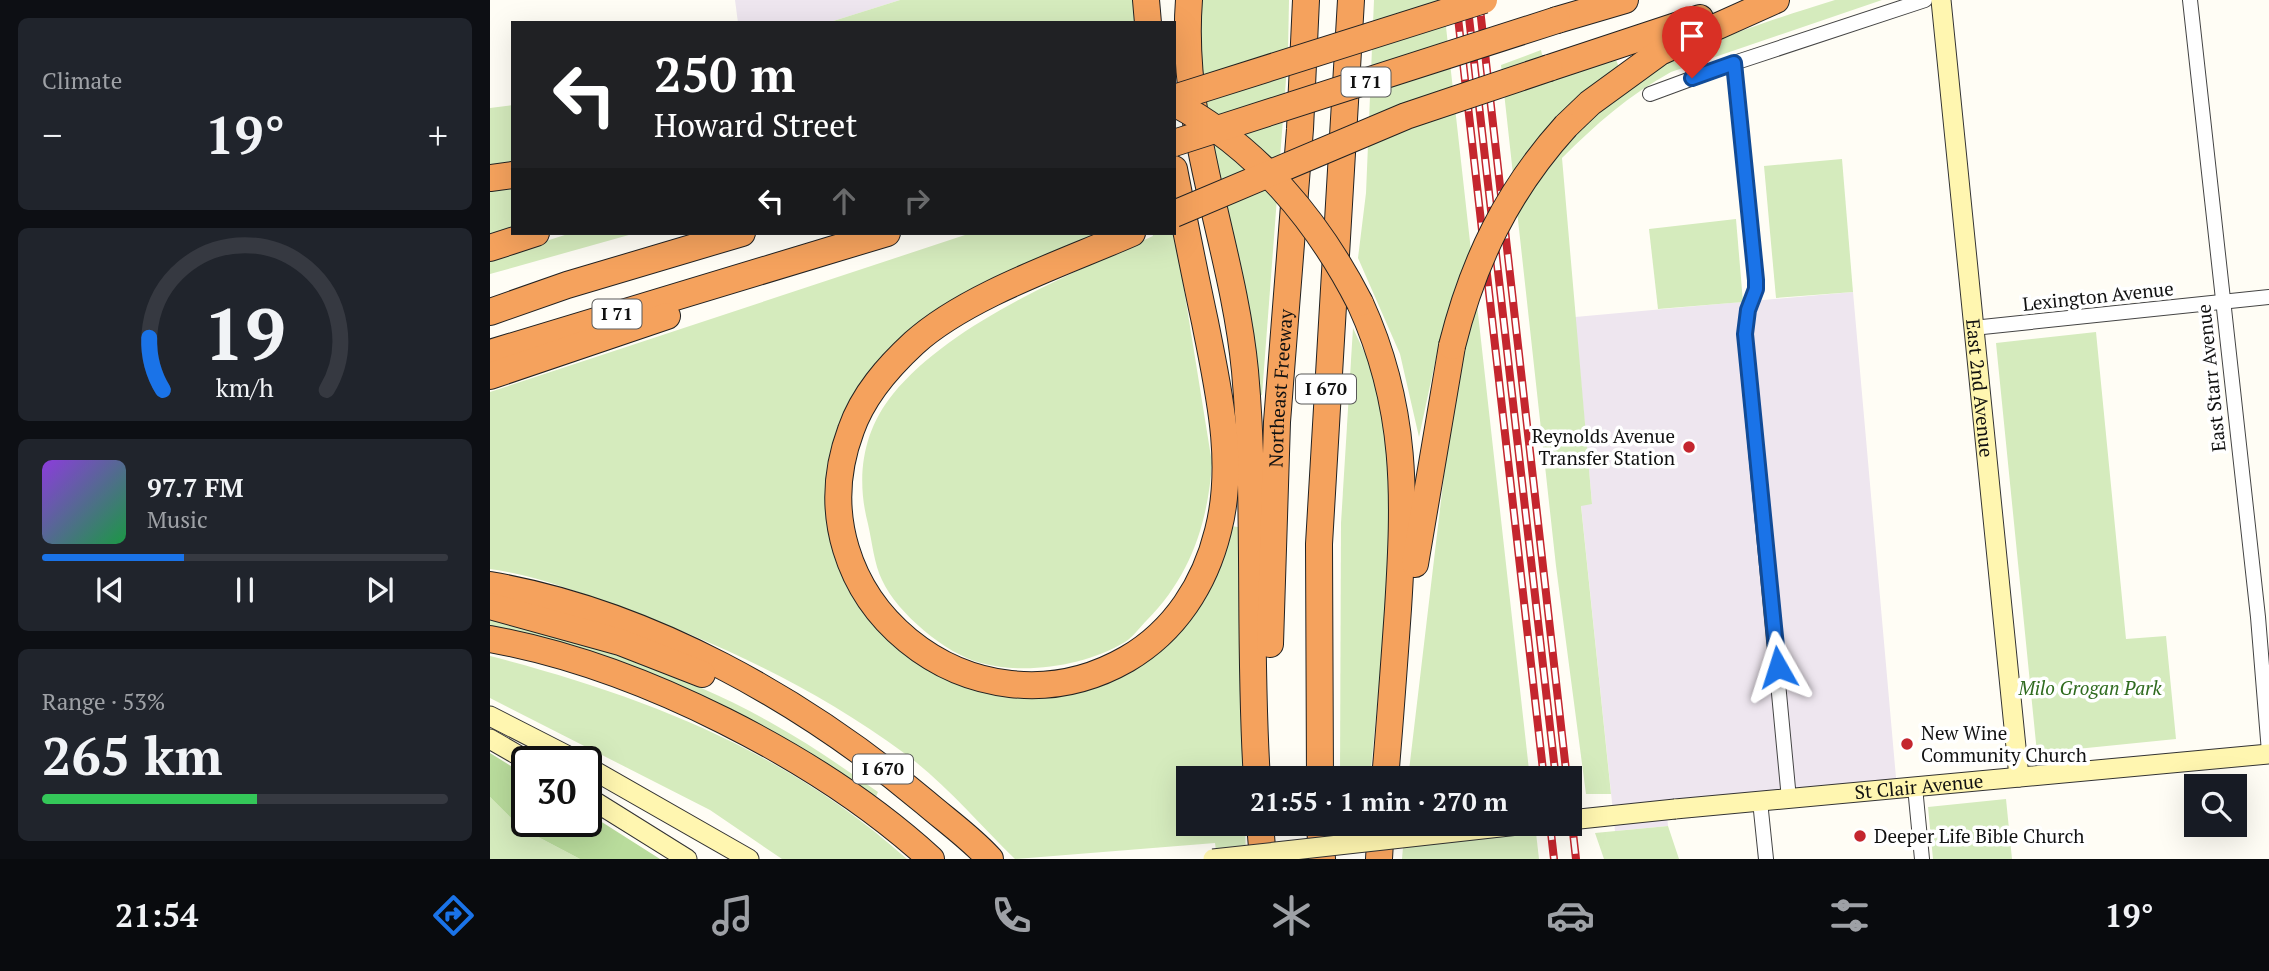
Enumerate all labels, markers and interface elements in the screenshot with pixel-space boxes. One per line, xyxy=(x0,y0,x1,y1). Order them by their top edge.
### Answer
pin xyxy=(1662,6,1722,78)
icon: arrive xyxy=(1673,17,1711,55)
text: 250 m xyxy=(654,41,796,106)
icon: left xyxy=(539,49,630,140)
text: Climate xyxy=(42,65,122,96)
road number: I 71 xyxy=(1342,68,1390,96)
text: 19° xyxy=(205,100,285,169)
text: Howard Street xyxy=(654,104,857,146)
text: − xyxy=(42,110,62,160)
text: + xyxy=(428,110,448,160)
icon: left xyxy=(752,182,790,220)
icon: ahead xyxy=(825,182,863,220)
icon: right xyxy=(898,182,936,220)
street label: Lexington Avenue xyxy=(2021,275,2175,316)
text: 19 xyxy=(204,285,286,382)
road number: I 71 xyxy=(592,300,642,328)
street label: East Starr Avenue xyxy=(2190,303,2231,453)
street label: Northeast Freeway xyxy=(1263,308,1298,468)
street label: East 2nd Avenue xyxy=(1961,318,2000,458)
text: km/h xyxy=(216,371,274,404)
road number: I 670 xyxy=(1296,374,1356,404)
place label: Reynolds Avenue Transfer Station xyxy=(1532,423,1675,470)
marker: Reynolds Avenue Transfer Station xyxy=(1681,439,1697,455)
text: 97.7 FM xyxy=(147,470,244,504)
text: Music xyxy=(147,504,208,535)
icon: previous xyxy=(91,571,129,609)
icon: pause xyxy=(226,571,264,609)
icon: next xyxy=(361,571,399,609)
position arrow xyxy=(1741,630,1815,704)
park label: Milo Grogan Park xyxy=(2017,675,2162,700)
text: Range · 53% xyxy=(42,686,165,717)
place label: New Wine Community Church xyxy=(1921,720,2087,767)
text: 265 km xyxy=(42,721,223,790)
marker: New Wine Community Church xyxy=(1899,736,1915,752)
speed limit sign: 30 xyxy=(511,746,602,837)
road number: I 670 xyxy=(853,754,913,784)
street label: St Clair Avenue xyxy=(1854,768,1984,804)
map controls xyxy=(2184,774,2247,837)
button: search xyxy=(2184,774,2247,837)
text: 21:55 · 1 min · 270 m xyxy=(1250,784,1508,818)
place label: Deeper Life Bible Church xyxy=(1874,823,2085,848)
marker: Deeper Life Bible Church xyxy=(1852,828,1868,844)
icon: directions xyxy=(429,891,478,940)
icon: music xyxy=(708,891,757,940)
icon: phone xyxy=(987,891,1036,940)
icon: climate xyxy=(1267,891,1316,940)
icon: car xyxy=(1546,891,1595,940)
icon: filters xyxy=(1825,891,1874,940)
text: 21:54 xyxy=(115,894,198,936)
text: 19° xyxy=(2104,894,2154,936)

